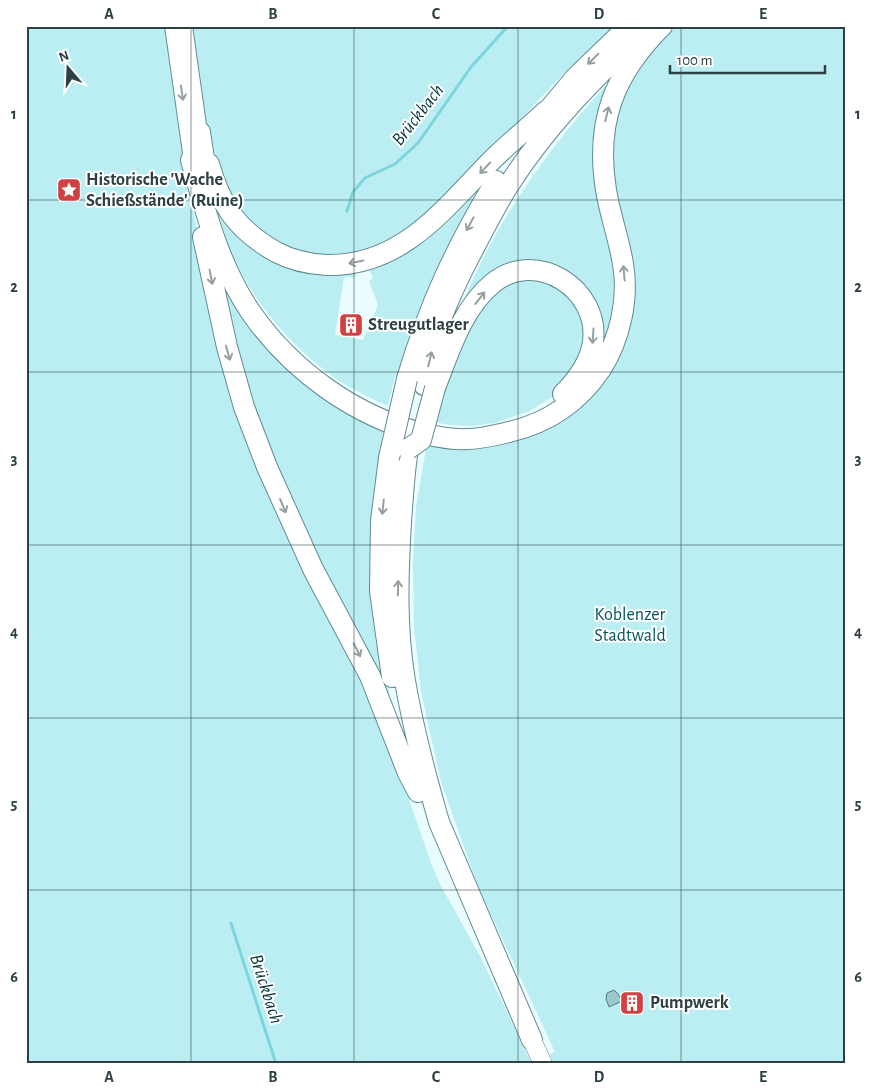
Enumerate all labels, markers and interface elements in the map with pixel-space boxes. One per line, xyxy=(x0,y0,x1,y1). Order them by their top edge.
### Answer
text: A xyxy=(104,6,114,22)
text: B xyxy=(268,6,278,22)
text: C xyxy=(432,6,441,22)
text: D xyxy=(594,6,605,22)
text: E xyxy=(759,6,767,22)
north arrow xyxy=(42,42,92,92)
scale bar xyxy=(670,42,824,74)
text: N xyxy=(57,48,71,65)
one-way arrow xyxy=(587,53,599,66)
text: 100 m xyxy=(677,53,712,68)
water label: Brückbach xyxy=(388,81,448,149)
one-way arrow xyxy=(177,84,187,100)
text: 1 xyxy=(11,106,17,122)
one-way arrow xyxy=(603,106,612,122)
text: 1 xyxy=(855,106,861,122)
one-way arrow xyxy=(479,162,491,174)
place label: Historische 'Wache Schießstände' (Ruine) xyxy=(86,171,244,210)
place icon: Historische 'Wache Schießstände' (Ruine) xyxy=(56,177,82,203)
one-way arrow xyxy=(465,216,474,231)
one-way arrow xyxy=(349,258,365,268)
one-way arrow xyxy=(619,266,629,282)
one-way arrow xyxy=(207,269,217,285)
text: 2 xyxy=(10,279,18,295)
text: 2 xyxy=(854,279,862,295)
one-way arrow xyxy=(474,292,485,305)
building icon: Streugutlager xyxy=(338,312,364,338)
place label: Streugutlager xyxy=(368,316,469,334)
one-way arrow xyxy=(588,328,597,344)
one-way arrow xyxy=(224,345,234,361)
one-way arrow xyxy=(426,351,435,367)
text: 3 xyxy=(11,451,18,467)
text: 3 xyxy=(855,451,862,467)
one-way arrow xyxy=(279,498,289,513)
one-way arrow xyxy=(378,499,388,515)
one-way arrow xyxy=(393,581,403,597)
park label: Koblenzer Stadtwald xyxy=(594,606,666,645)
text: 4 xyxy=(10,624,18,640)
text: 4 xyxy=(854,624,862,640)
one-way arrow xyxy=(352,643,362,658)
text: 5 xyxy=(11,796,18,812)
text: 5 xyxy=(855,796,862,812)
water label: Brückbach xyxy=(246,952,286,1026)
text: 6 xyxy=(10,969,18,985)
text: 6 xyxy=(854,969,862,985)
building icon: Pumpwerk xyxy=(619,990,645,1016)
place label: Pumpwerk xyxy=(650,994,729,1012)
text: A xyxy=(104,1069,114,1085)
text: B xyxy=(268,1069,278,1085)
text: C xyxy=(432,1069,441,1085)
text: D xyxy=(594,1069,605,1085)
text: E xyxy=(759,1069,767,1085)

